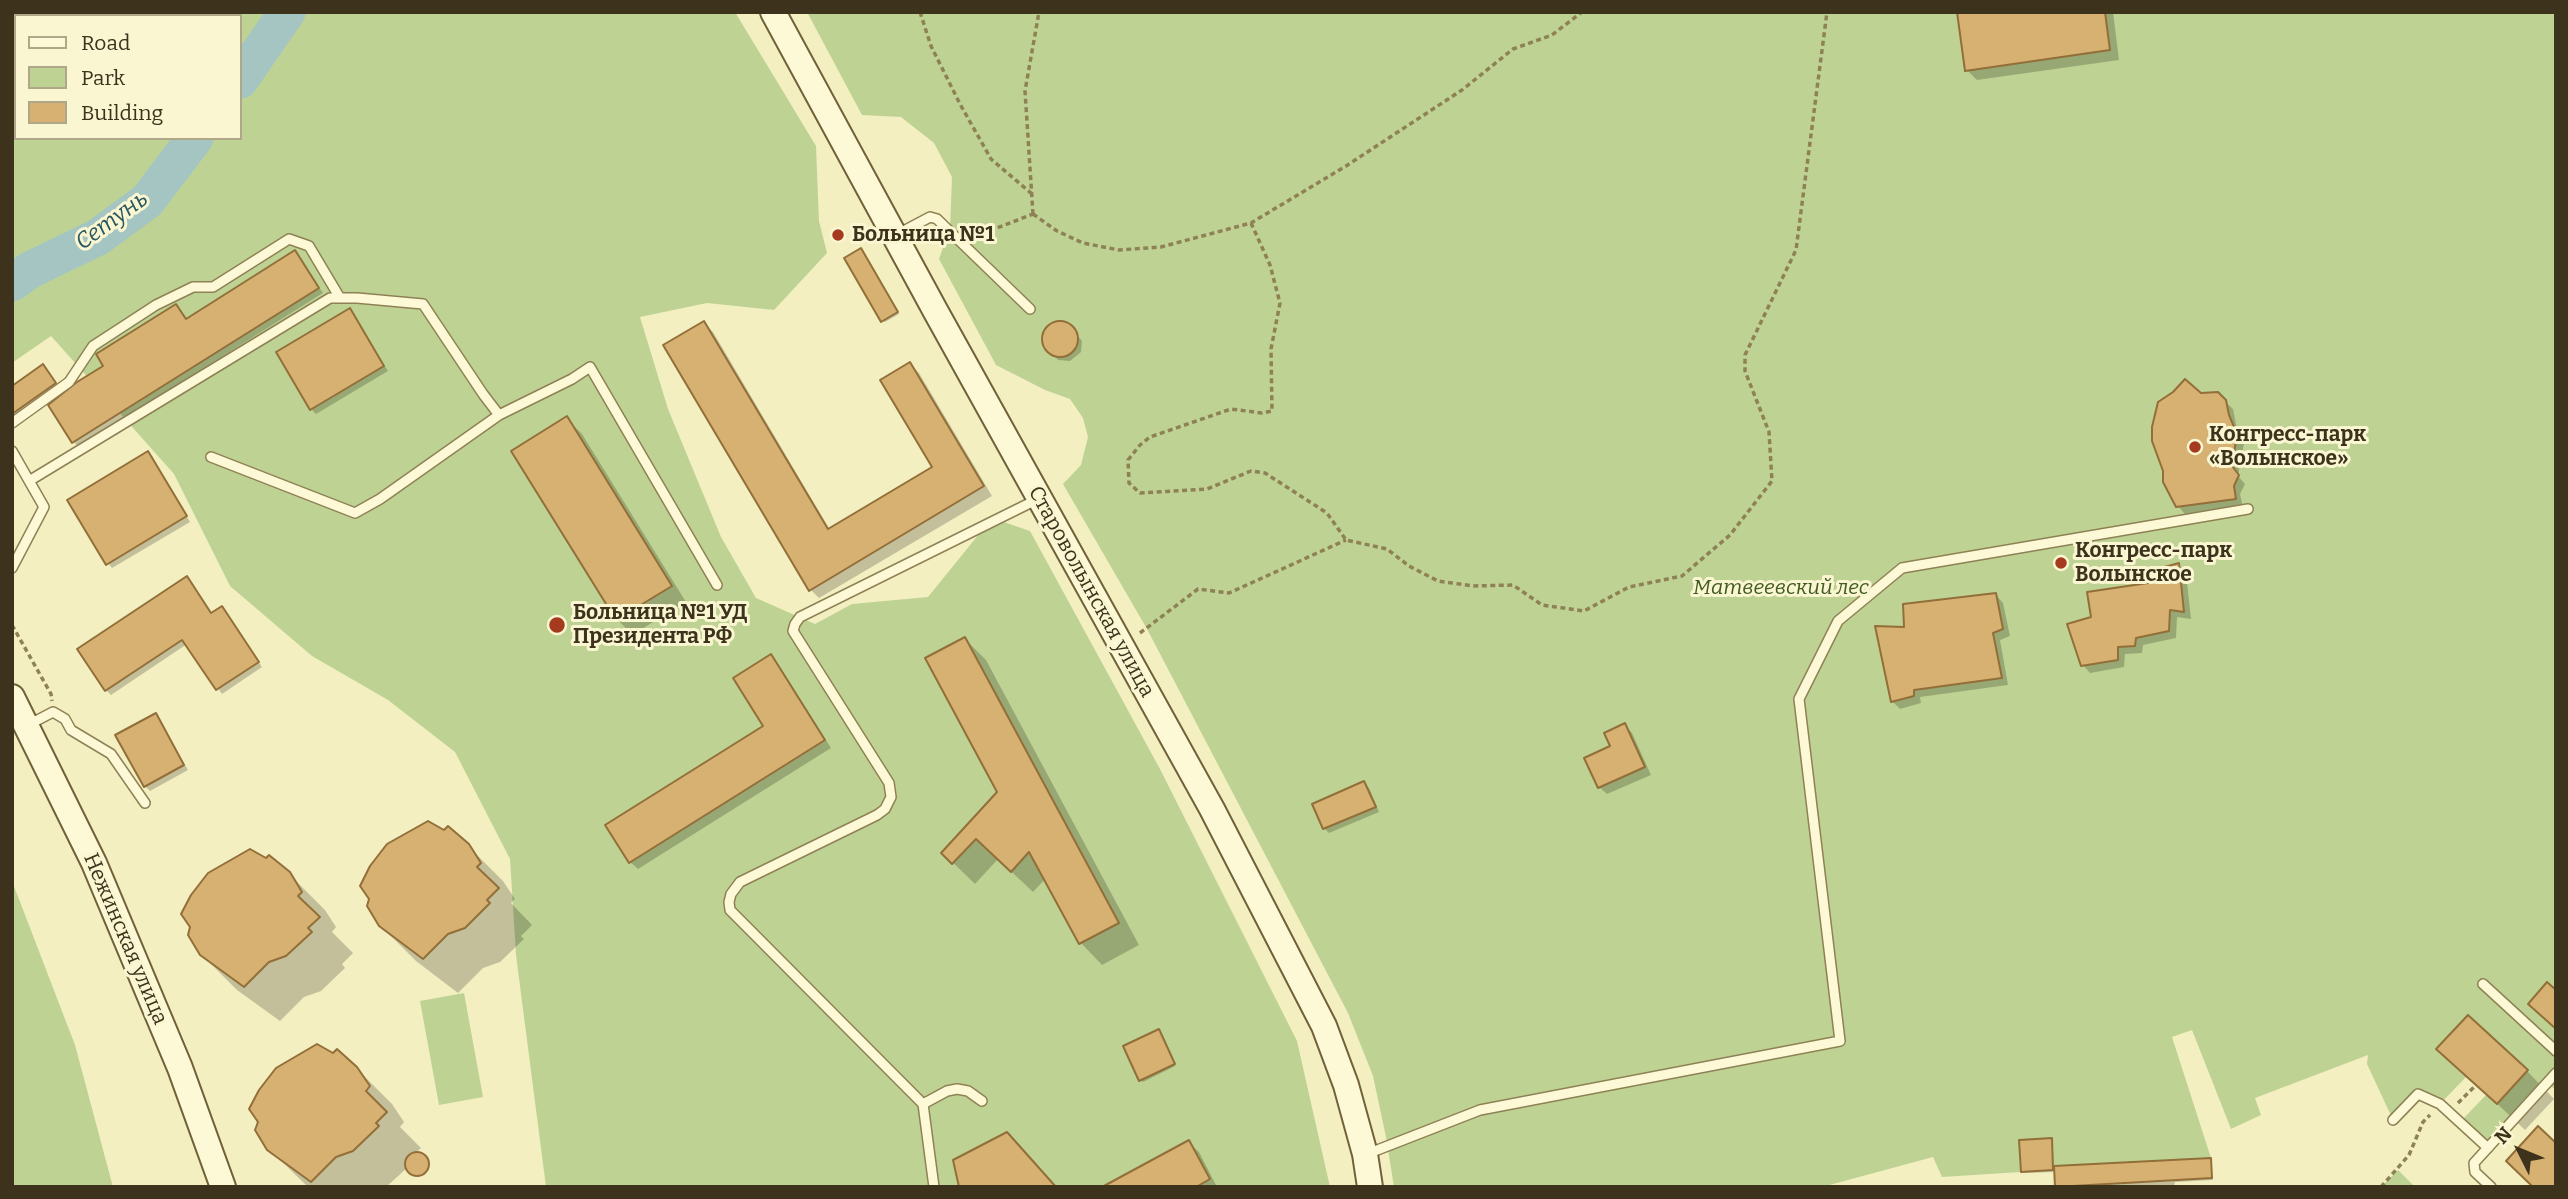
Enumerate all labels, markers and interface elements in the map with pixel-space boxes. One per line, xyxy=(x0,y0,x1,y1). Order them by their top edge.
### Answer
legend xyxy=(14,14,242,140)
text: Road xyxy=(81,30,130,56)
text: Park xyxy=(81,65,125,91)
text: Building xyxy=(81,100,163,126)
water label: Сетунь xyxy=(71,186,153,256)
place label: Больница №1 xyxy=(852,222,994,248)
marker: Больница №1 xyxy=(830,227,846,243)
place label: Конгресс-парк «Волынское» xyxy=(2209,422,2366,472)
marker: Конгресс-парк «Волынское» xyxy=(2187,439,2203,455)
street label: Староволынская улица xyxy=(1022,482,1160,702)
place label: Конгресс-парк Волынское xyxy=(2075,538,2232,588)
marker: Конгресс-парк Волынское xyxy=(2053,555,2069,571)
park label: Матвеевский лес xyxy=(1693,575,1869,601)
place label: Больница №1 УД Президента РФ xyxy=(573,600,747,650)
marker: Больница №1 УД Президента РФ xyxy=(547,615,567,635)
street label: Нежинская улица xyxy=(77,849,173,1029)
north arrow xyxy=(2484,1115,2554,1185)
text: N xyxy=(2490,1122,2517,1149)

